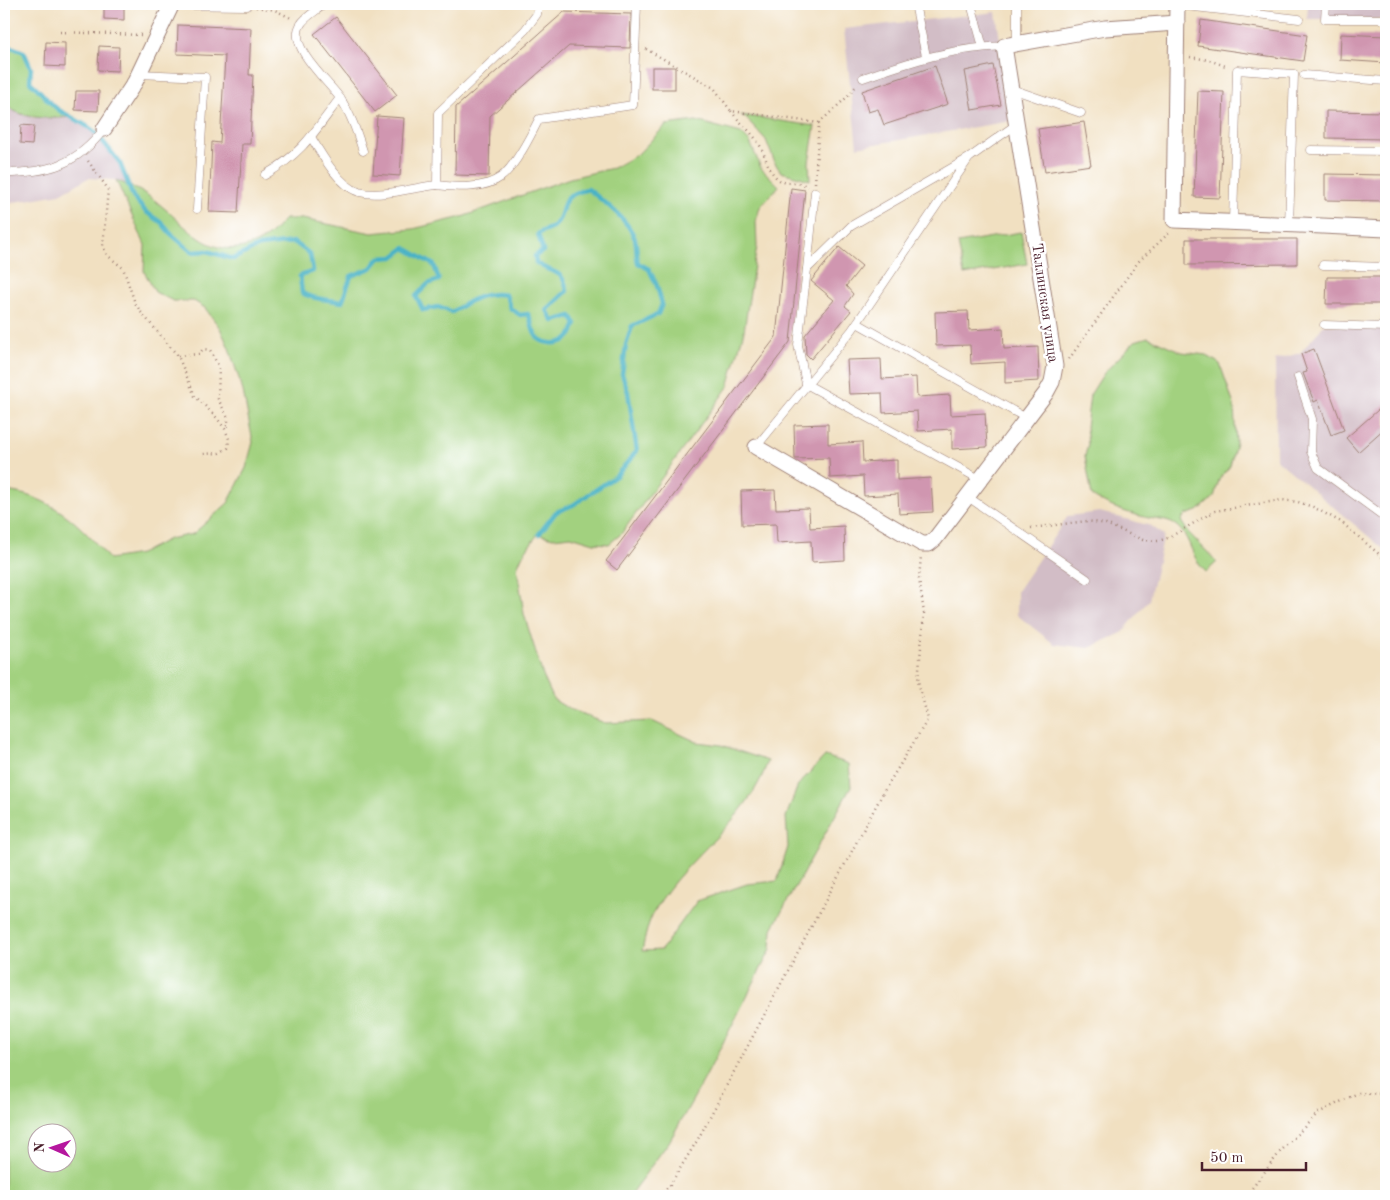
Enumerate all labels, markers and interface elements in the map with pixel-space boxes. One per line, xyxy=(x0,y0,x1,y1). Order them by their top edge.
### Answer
street label: Таллинская улица xyxy=(1028,242,1060,364)
north arrow xyxy=(28,1122,78,1172)
scale bar xyxy=(1202,1140,1306,1172)
text: N xyxy=(33,1142,47,1153)
text: 50 m xyxy=(1210,1151,1244,1166)

